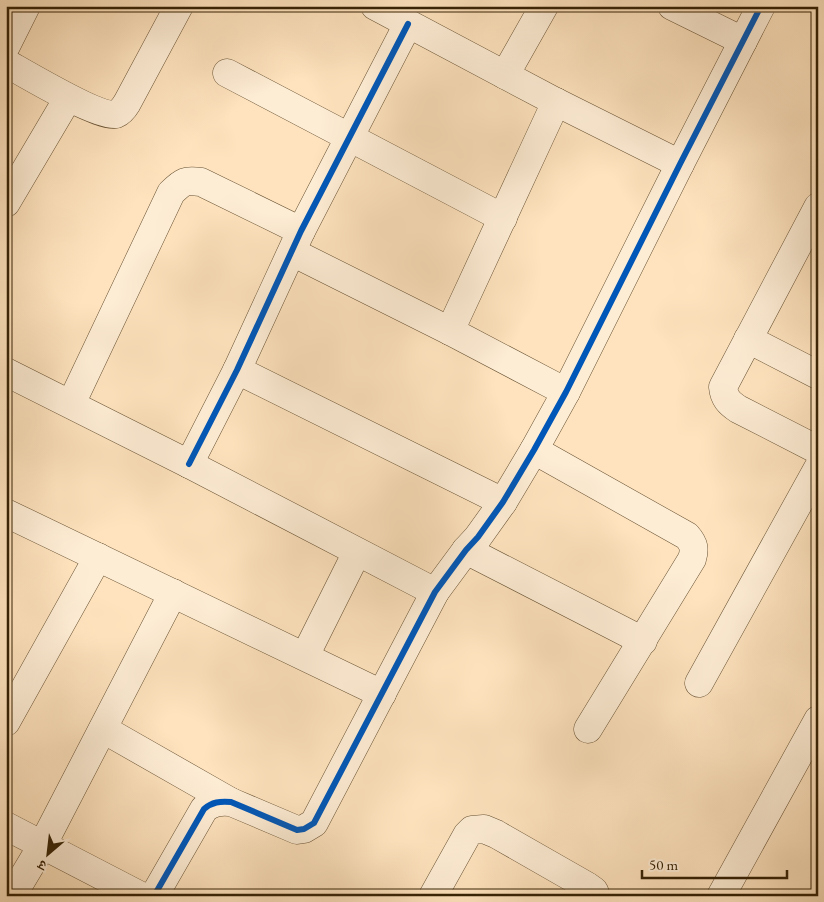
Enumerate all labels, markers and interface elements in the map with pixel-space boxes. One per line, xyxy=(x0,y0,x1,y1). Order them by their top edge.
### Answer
north arrow xyxy=(22,830,72,880)
scale bar xyxy=(642,847,786,879)
text: उ xyxy=(34,855,50,876)
text: 50 m xyxy=(649,855,678,874)

